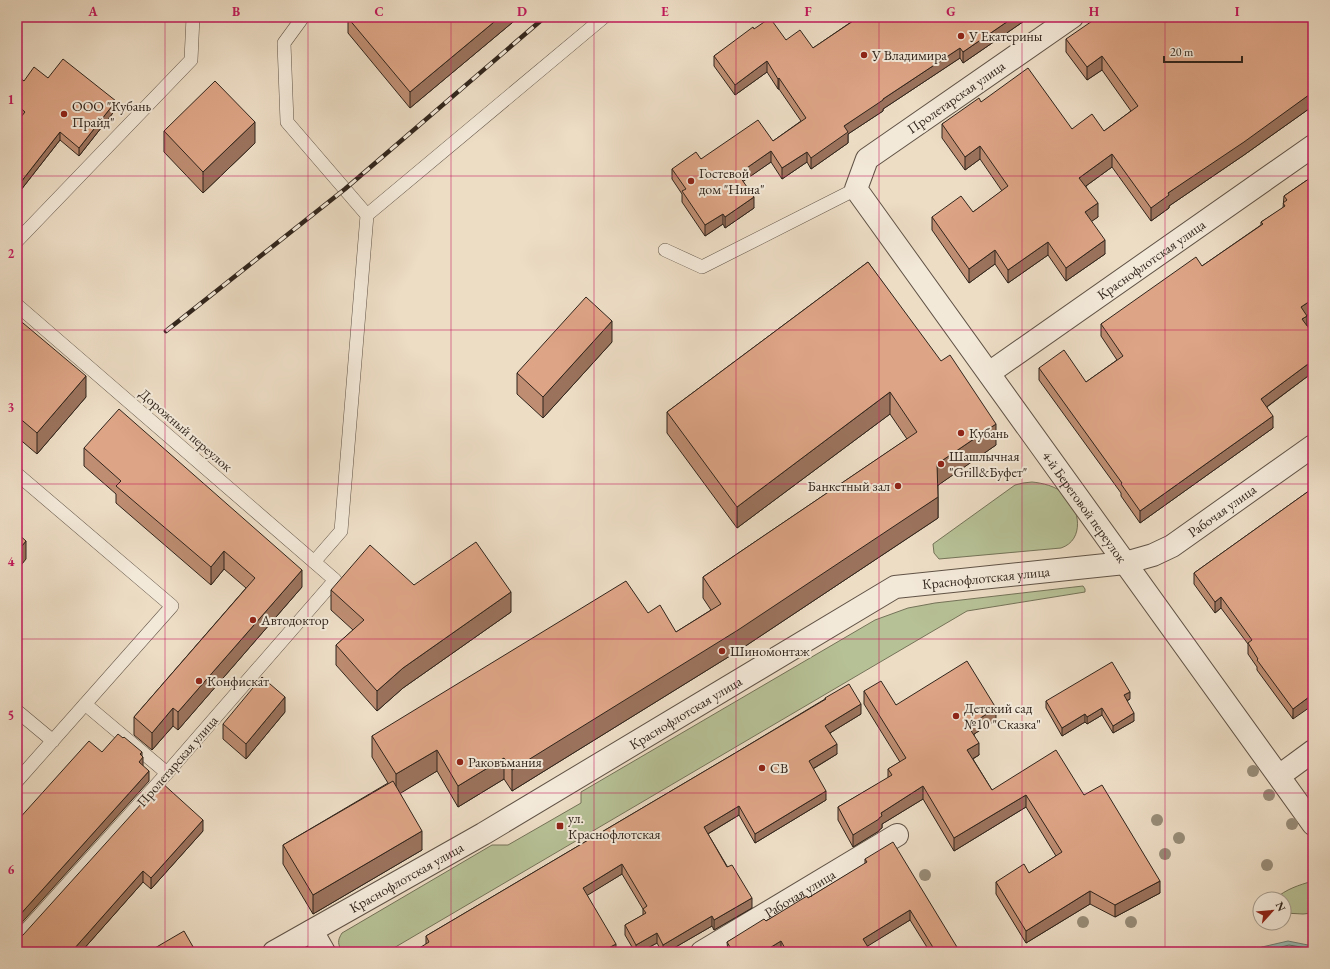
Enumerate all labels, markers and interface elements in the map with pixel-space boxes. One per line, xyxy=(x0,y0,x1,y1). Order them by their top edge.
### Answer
text: A xyxy=(87,3,98,20)
text: B xyxy=(232,3,240,20)
text: C xyxy=(374,3,384,20)
text: D xyxy=(517,3,527,20)
text: E xyxy=(661,3,669,20)
text: F xyxy=(804,3,812,20)
text: G xyxy=(946,3,956,20)
text: H xyxy=(1089,3,1100,20)
text: I xyxy=(1235,3,1240,20)
place label: У Екатерины xyxy=(968,27,1043,45)
marker: У Екатерины xyxy=(956,31,966,41)
scale bar xyxy=(1164,38,1242,64)
text: 20 m xyxy=(1170,44,1194,60)
place label: У Владимира xyxy=(871,46,947,64)
marker: У Владимира xyxy=(859,50,869,60)
street label: Пролетарская улица xyxy=(904,56,1009,138)
text: 1 xyxy=(8,91,15,108)
place label: ООО "Кубань Прайд" xyxy=(72,97,152,131)
marker: ООО "Кубань Прайд" xyxy=(59,109,69,119)
place label: Гостевой дом "Нина" xyxy=(699,164,765,198)
marker: Гостевой дом "Нина" xyxy=(686,176,696,186)
street label: Краснофлотская улица xyxy=(1093,215,1209,304)
text: 2 xyxy=(8,245,15,262)
street label: Дорожный переулок xyxy=(136,385,237,476)
text: 3 xyxy=(8,399,15,416)
place label: Кубань xyxy=(969,424,1009,442)
marker: Кубань xyxy=(956,428,966,438)
place label: Шашлычная "Grill&Буфет" xyxy=(949,447,1027,481)
street label: 4-й Береговой переулок xyxy=(1038,447,1131,567)
marker: Шашлычная "Grill&Буфет" xyxy=(936,459,946,469)
place label: Банкетный зал xyxy=(808,477,890,495)
street label: Рабочая улица xyxy=(1184,480,1260,541)
marker: Банкетный зал xyxy=(893,481,903,491)
text: 4 xyxy=(8,553,15,570)
street label: Краснофлотская улица xyxy=(921,562,1051,593)
place label: Автодоктор xyxy=(260,611,329,629)
marker: Автодоктор xyxy=(248,615,258,625)
place label: Шиномонтаж xyxy=(730,642,810,660)
marker: Шиномонтаж xyxy=(717,646,727,656)
place label: Конфискат xyxy=(207,672,269,690)
street label: Краснофлотская улица xyxy=(626,672,745,753)
marker: Конфискат xyxy=(194,676,204,686)
place label: Детский сад №10 "Сказка" xyxy=(964,699,1041,733)
text: 5 xyxy=(8,707,14,724)
street label: Пролетарская улица xyxy=(132,711,222,811)
marker: Детский сад №10 "Сказка" xyxy=(951,711,961,721)
place label: Раковъмания xyxy=(468,753,542,771)
marker: Раковъмания xyxy=(455,757,465,767)
place label: СВ xyxy=(770,759,788,777)
marker: СВ xyxy=(757,763,767,773)
place label: ул. Краснофлотская xyxy=(568,809,661,843)
marker: ул. Краснофлотская xyxy=(555,821,565,831)
street label: Краснофлотская улица xyxy=(346,838,467,917)
text: 6 xyxy=(8,861,15,878)
street label: Рабочая улица xyxy=(761,865,839,922)
north arrow xyxy=(1252,891,1292,931)
text: N xyxy=(1273,899,1289,914)

